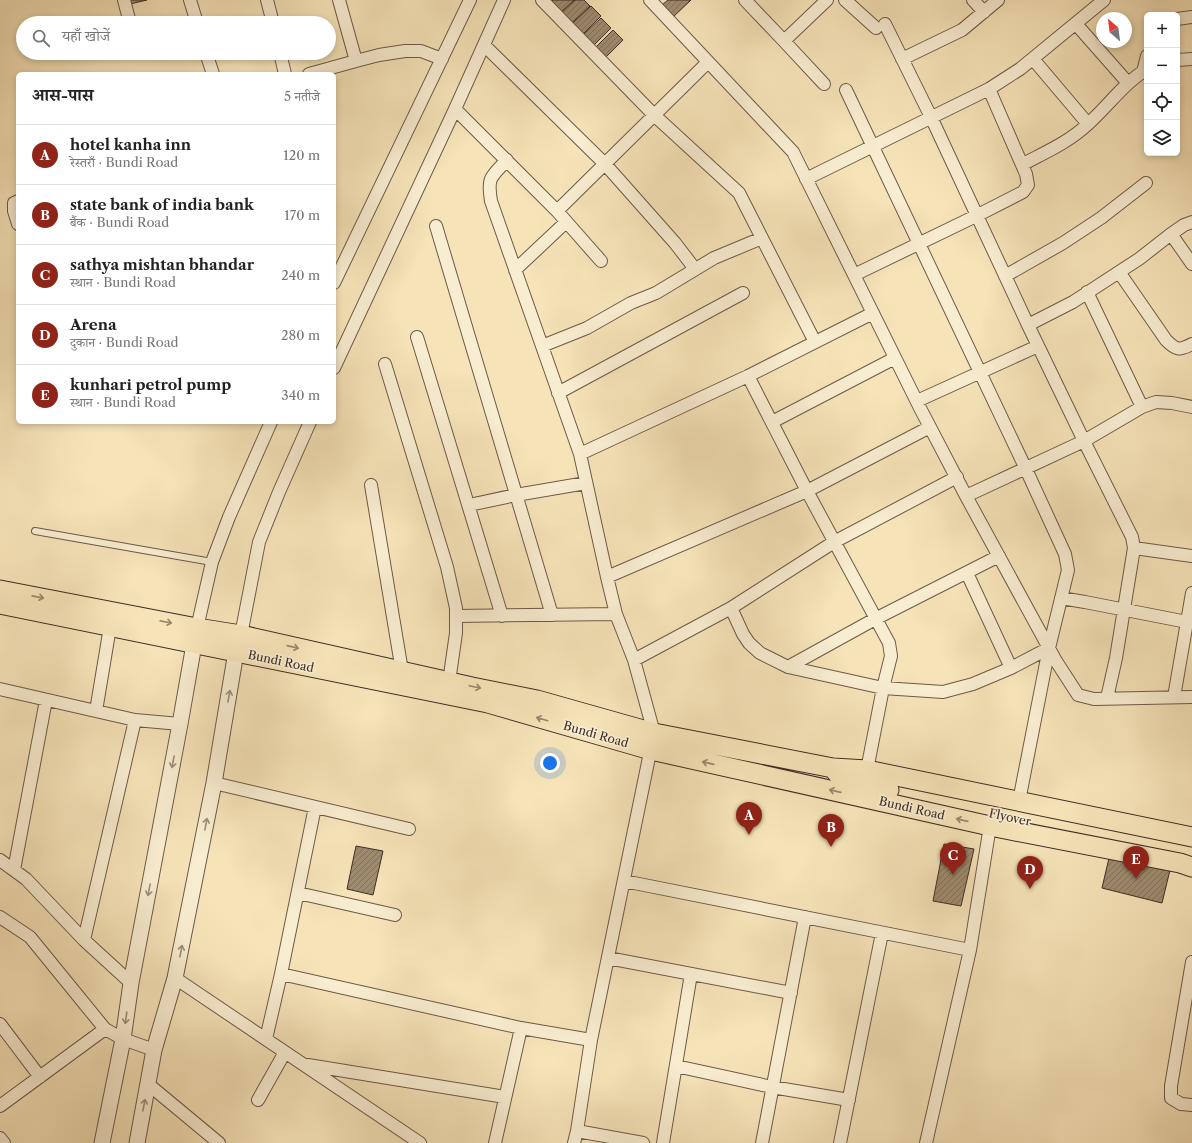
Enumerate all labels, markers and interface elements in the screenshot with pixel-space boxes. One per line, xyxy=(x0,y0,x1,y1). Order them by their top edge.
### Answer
north arrow xyxy=(1096,12,1132,48)
map controls xyxy=(1144,12,1180,156)
button: + xyxy=(1144,12,1180,48)
search box xyxy=(16,16,336,60)
text: यहाँ खोजें xyxy=(62,26,110,45)
icon: search xyxy=(30,27,52,49)
button: − xyxy=(1144,48,1180,84)
button: locate xyxy=(1144,84,1180,120)
text: आस-पास xyxy=(32,85,94,105)
text: 5 नतीजे xyxy=(284,88,320,104)
button: layers xyxy=(1144,120,1180,156)
text: hotel kanha inn xyxy=(70,135,191,154)
text: A xyxy=(40,147,50,163)
text: 120 m xyxy=(283,147,320,163)
text: रेस्तराँ · Bundi Road xyxy=(70,154,178,170)
text: state bank of india bank xyxy=(70,195,254,214)
text: B xyxy=(40,207,50,223)
text: 170 m xyxy=(284,207,320,223)
text: बैंक · Bundi Road xyxy=(70,214,169,230)
text: sathya mishtan bhandar xyxy=(70,255,254,274)
text: C xyxy=(40,267,50,283)
text: 240 m xyxy=(281,267,320,283)
text: स्थान · Bundi Road xyxy=(70,274,176,290)
text: Arena xyxy=(70,315,117,334)
text: D xyxy=(39,327,51,343)
text: 280 m xyxy=(281,327,320,343)
text: दुकान · Bundi Road xyxy=(70,334,178,350)
text: kunhari petrol pump xyxy=(70,375,231,394)
text: E xyxy=(40,387,50,403)
text: 340 m xyxy=(282,387,320,403)
text: स्थान · Bundi Road xyxy=(70,394,176,410)
one-way arrow xyxy=(31,593,44,601)
one-way arrow xyxy=(159,618,172,626)
one-way arrow xyxy=(287,643,300,651)
street label: Bundi Road xyxy=(247,647,316,675)
one-way arrow xyxy=(468,684,481,692)
one-way arrow xyxy=(225,690,233,703)
one-way arrow xyxy=(536,715,549,722)
street label: Bundi Road xyxy=(562,718,631,751)
your location xyxy=(540,753,560,773)
one-way arrow xyxy=(168,755,176,768)
one-way arrow xyxy=(702,758,715,766)
one-way arrow xyxy=(829,787,842,795)
street label: Bundi Road xyxy=(878,793,947,823)
pin: A xyxy=(736,802,762,835)
street label: Flyover xyxy=(988,805,1032,829)
pin: B xyxy=(818,814,844,847)
one-way arrow xyxy=(956,815,969,823)
one-way arrow xyxy=(203,818,211,831)
pin: C xyxy=(940,842,966,875)
pin: E xyxy=(1123,846,1149,879)
pin: D xyxy=(1017,856,1043,889)
one-way arrow xyxy=(145,883,153,896)
one-way arrow xyxy=(177,945,185,958)
one-way arrow xyxy=(122,1011,130,1024)
one-way arrow xyxy=(141,1099,149,1112)

